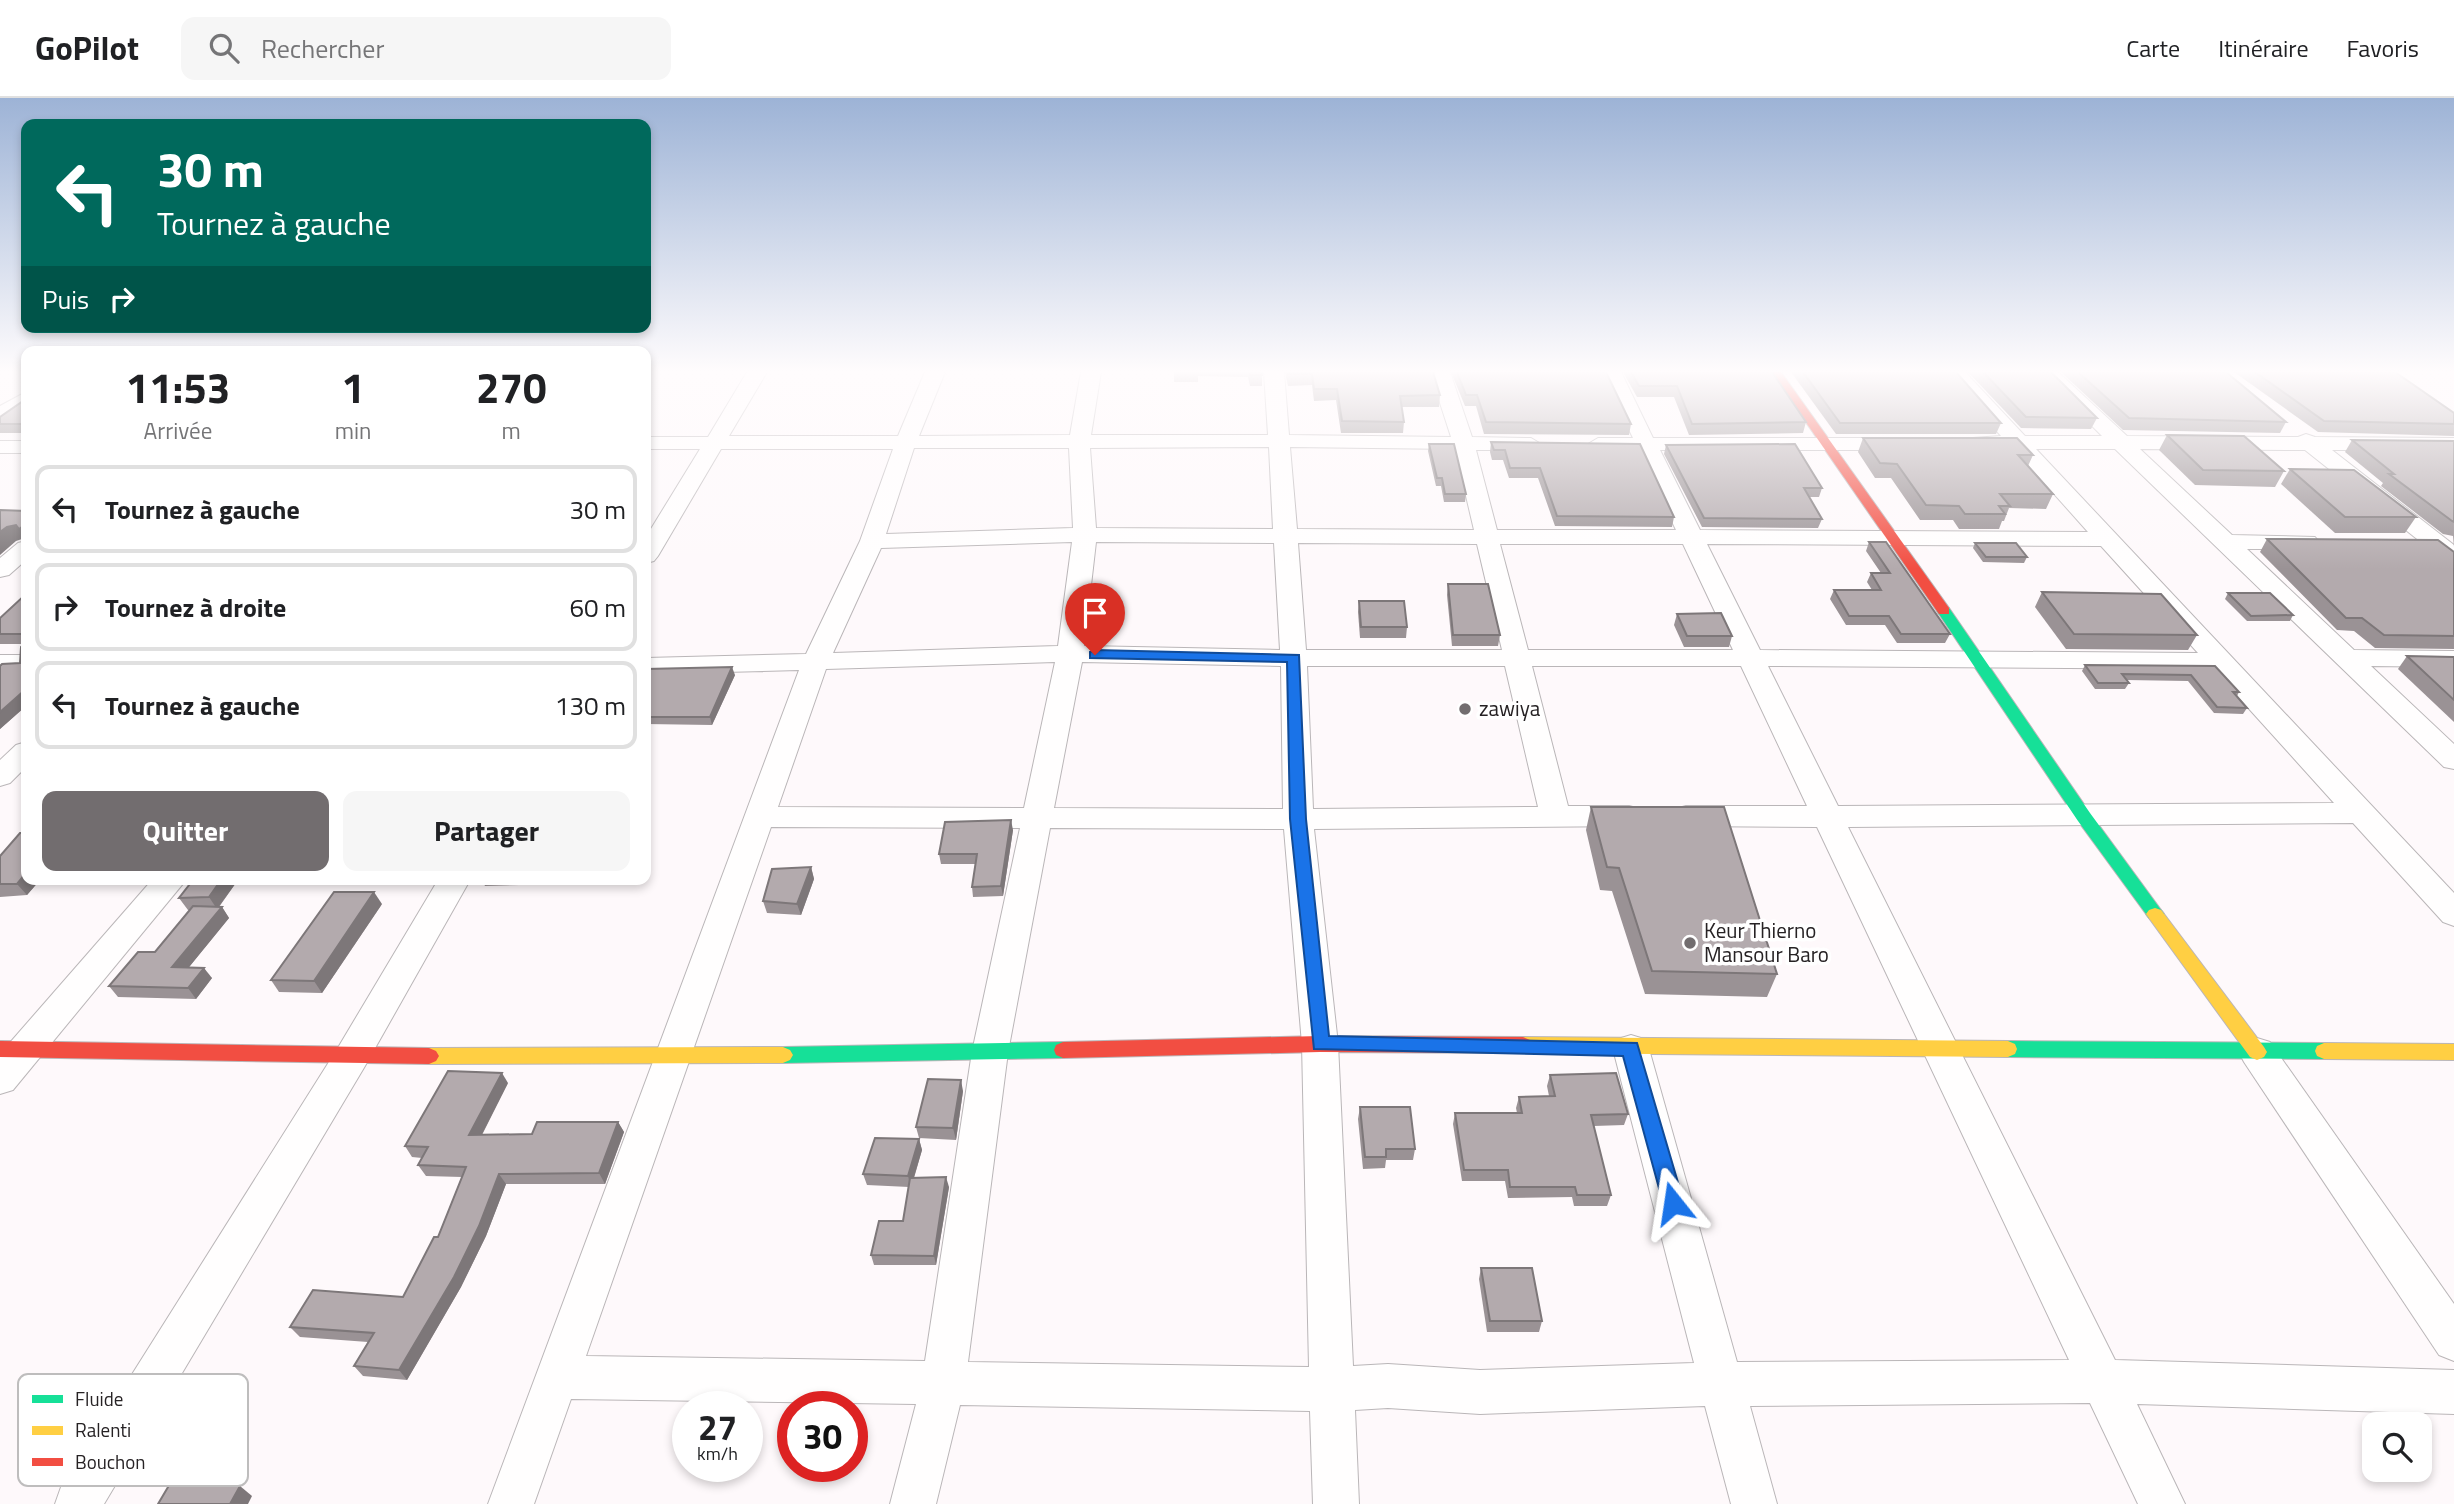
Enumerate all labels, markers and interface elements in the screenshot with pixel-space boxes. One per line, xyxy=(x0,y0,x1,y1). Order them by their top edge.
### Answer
search box xyxy=(181,17,671,80)
text: GoPilot xyxy=(35,23,139,73)
icon: search xyxy=(205,29,243,67)
text: Rechercher xyxy=(261,29,384,68)
text: Carte xyxy=(2126,30,2180,66)
text: Itinéraire xyxy=(2218,30,2309,66)
text: Favoris xyxy=(2347,30,2419,66)
text: 30 m xyxy=(157,131,264,206)
icon: left xyxy=(42,147,133,238)
text: Tournez à gauche xyxy=(157,199,391,247)
text: Puis xyxy=(42,280,89,319)
icon: right xyxy=(103,280,141,318)
text: 11:53 xyxy=(125,355,230,419)
text: 1 xyxy=(341,355,365,419)
text: 270 xyxy=(476,355,546,419)
text: Arrivée xyxy=(144,413,212,448)
text: min xyxy=(335,413,371,448)
text: m xyxy=(502,413,521,448)
icon: left xyxy=(46,490,84,528)
text: Tournez à gauche xyxy=(105,490,300,529)
text: 30 m xyxy=(569,490,626,529)
pin xyxy=(1065,583,1125,655)
icon: right xyxy=(46,588,84,626)
text: Tournez à droite xyxy=(105,588,286,627)
text: 60 m xyxy=(569,588,626,627)
icon: arrive xyxy=(1076,594,1114,632)
icon: left xyxy=(46,686,84,724)
text: Tournez à gauche xyxy=(105,686,300,725)
text: 130 m xyxy=(555,686,626,725)
place label: zawiya xyxy=(1479,692,1541,724)
marker: zawiya xyxy=(1457,701,1473,717)
button: Quitter xyxy=(42,791,329,871)
button: Partager xyxy=(343,791,630,871)
place label: Keur Thierno Mansour Baro xyxy=(1704,914,1829,970)
marker: Keur Thierno Mansour Baro xyxy=(1682,935,1698,951)
position arrow xyxy=(1636,1166,1710,1240)
legend xyxy=(18,1374,248,1486)
text: Fluide xyxy=(75,1384,123,1413)
speed limit sign: 30 xyxy=(777,1391,868,1482)
text: 27 xyxy=(698,1400,737,1454)
map controls xyxy=(2362,1412,2432,1482)
button: search xyxy=(2362,1412,2432,1482)
text: Ralenti xyxy=(75,1415,131,1444)
text: km/h xyxy=(697,1440,738,1467)
text: Bouchon xyxy=(75,1447,146,1476)

